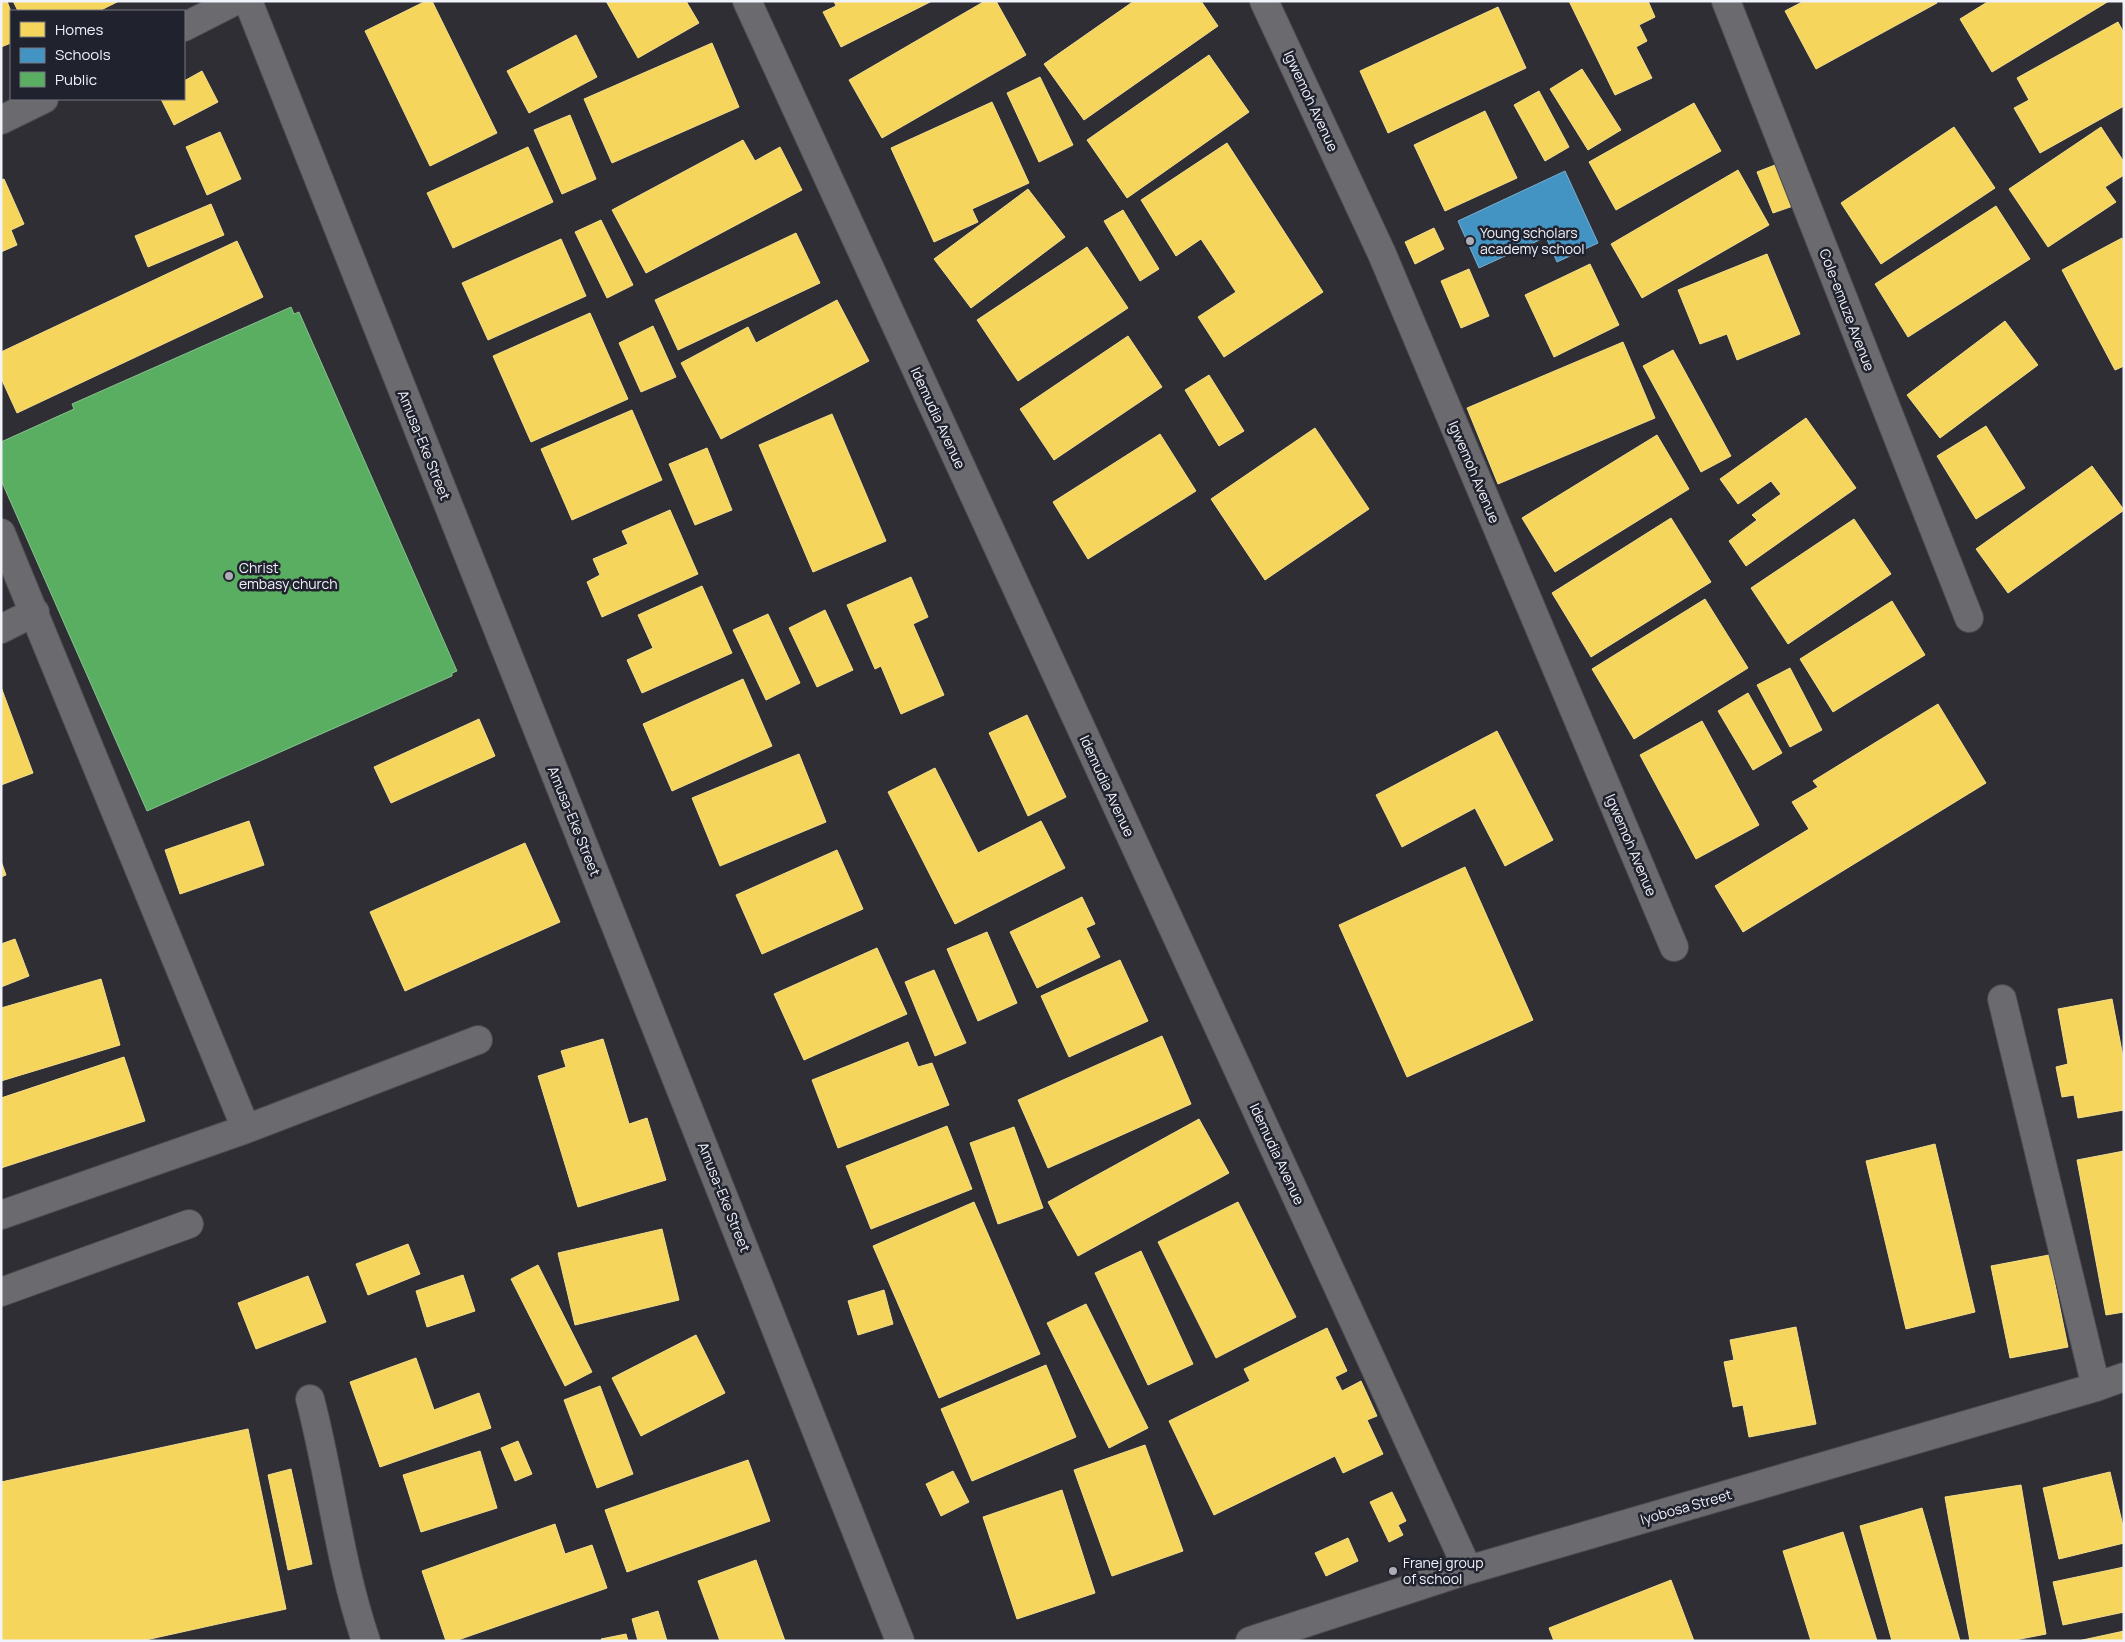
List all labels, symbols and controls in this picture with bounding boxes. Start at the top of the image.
legend [10,10,185,100]
text: Homes [55,19,104,40]
text: Schools [55,44,111,65]
street label: Igwemoh Avenue [1280,47,1343,154]
text: Public [55,69,97,90]
place label: Young scholars academy school [1480,223,1585,258]
marker: Young scholars academy school [1464,235,1476,247]
street label: Cole-emuze Avenue [1815,246,1880,374]
street label: Idemudia Avenue [907,364,970,472]
street label: Amusa-Eke Street [394,387,455,503]
street label: Igwemoh Avenue [1444,418,1505,526]
place label: Christ embasy church [239,558,338,593]
marker: Christ embasy church [223,570,235,582]
street label: Idemudia Avenue [1076,732,1139,840]
street label: Amusa-Eke Street [544,763,605,879]
street label: Igwemoh Avenue [1601,791,1662,899]
street label: Idemudia Avenue [1246,1100,1309,1208]
street label: Amusa-Eke Street [694,1139,755,1255]
street label: Iyobosa Street [1638,1484,1734,1529]
place label: Franej group of school [1403,1553,1483,1588]
marker: Franej group of school [1387,1565,1399,1577]

